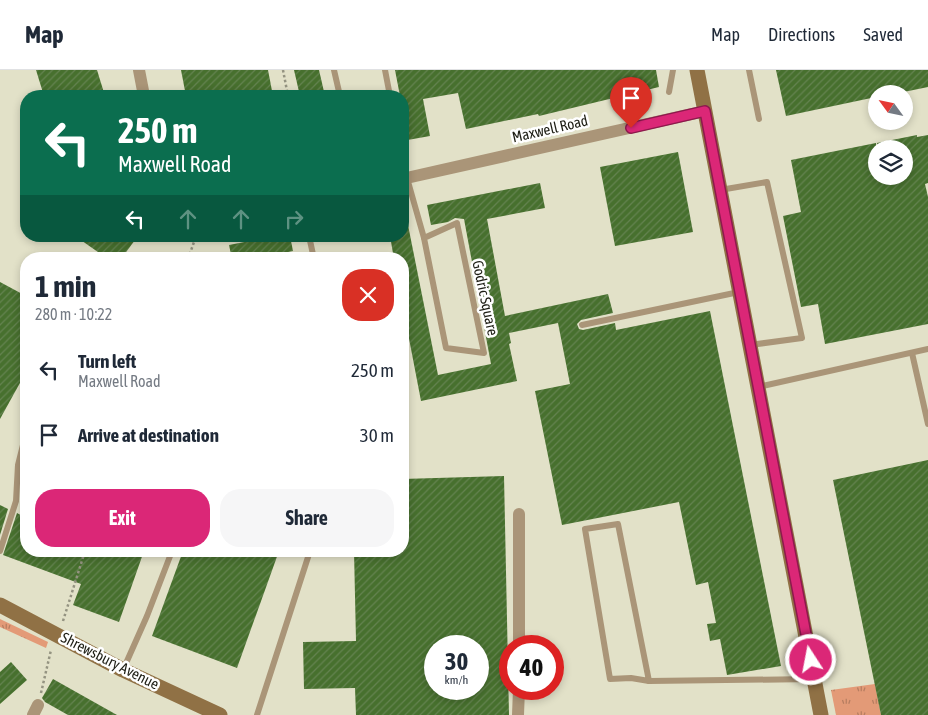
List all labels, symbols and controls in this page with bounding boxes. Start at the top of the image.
text: Map [25,21,64,48]
text: Map [711,24,740,45]
text: Directions [768,24,835,45]
text: Saved [863,24,903,45]
pin [610,77,652,128]
icon: arrive [617,84,645,112]
north arrow [868,85,912,130]
map controls [868,85,913,185]
icon: left [35,110,100,175]
text: 250 m [118,110,197,150]
street label: Maxwell Road [510,112,589,145]
button: layers [868,140,913,185]
text: Maxwell Road [118,151,231,177]
icon: left [121,205,149,233]
icon: ahead [174,205,202,233]
icon: ahead [227,205,255,233]
icon: right [280,205,308,233]
street label: Godric Square [469,259,502,337]
text: 1 min [35,269,96,303]
button: close [342,269,394,321]
text: 280 m · 10:22 [35,305,112,323]
text: Turn left [78,350,136,372]
icon: left [35,356,63,384]
text: 250 m [351,359,394,381]
text: Maxwell Road [78,372,161,390]
icon: arrive [35,421,63,449]
text: Arrive at destination [78,424,219,446]
text: 30 m [360,424,394,446]
button: Exit [35,489,210,547]
button: Share [220,489,394,547]
street label: Shrewsbury Avenue [58,629,162,693]
position arrow [784,633,836,685]
speed limit sign: 40 [499,635,564,700]
text: 30 [445,647,468,675]
text: km/h [445,673,468,687]

